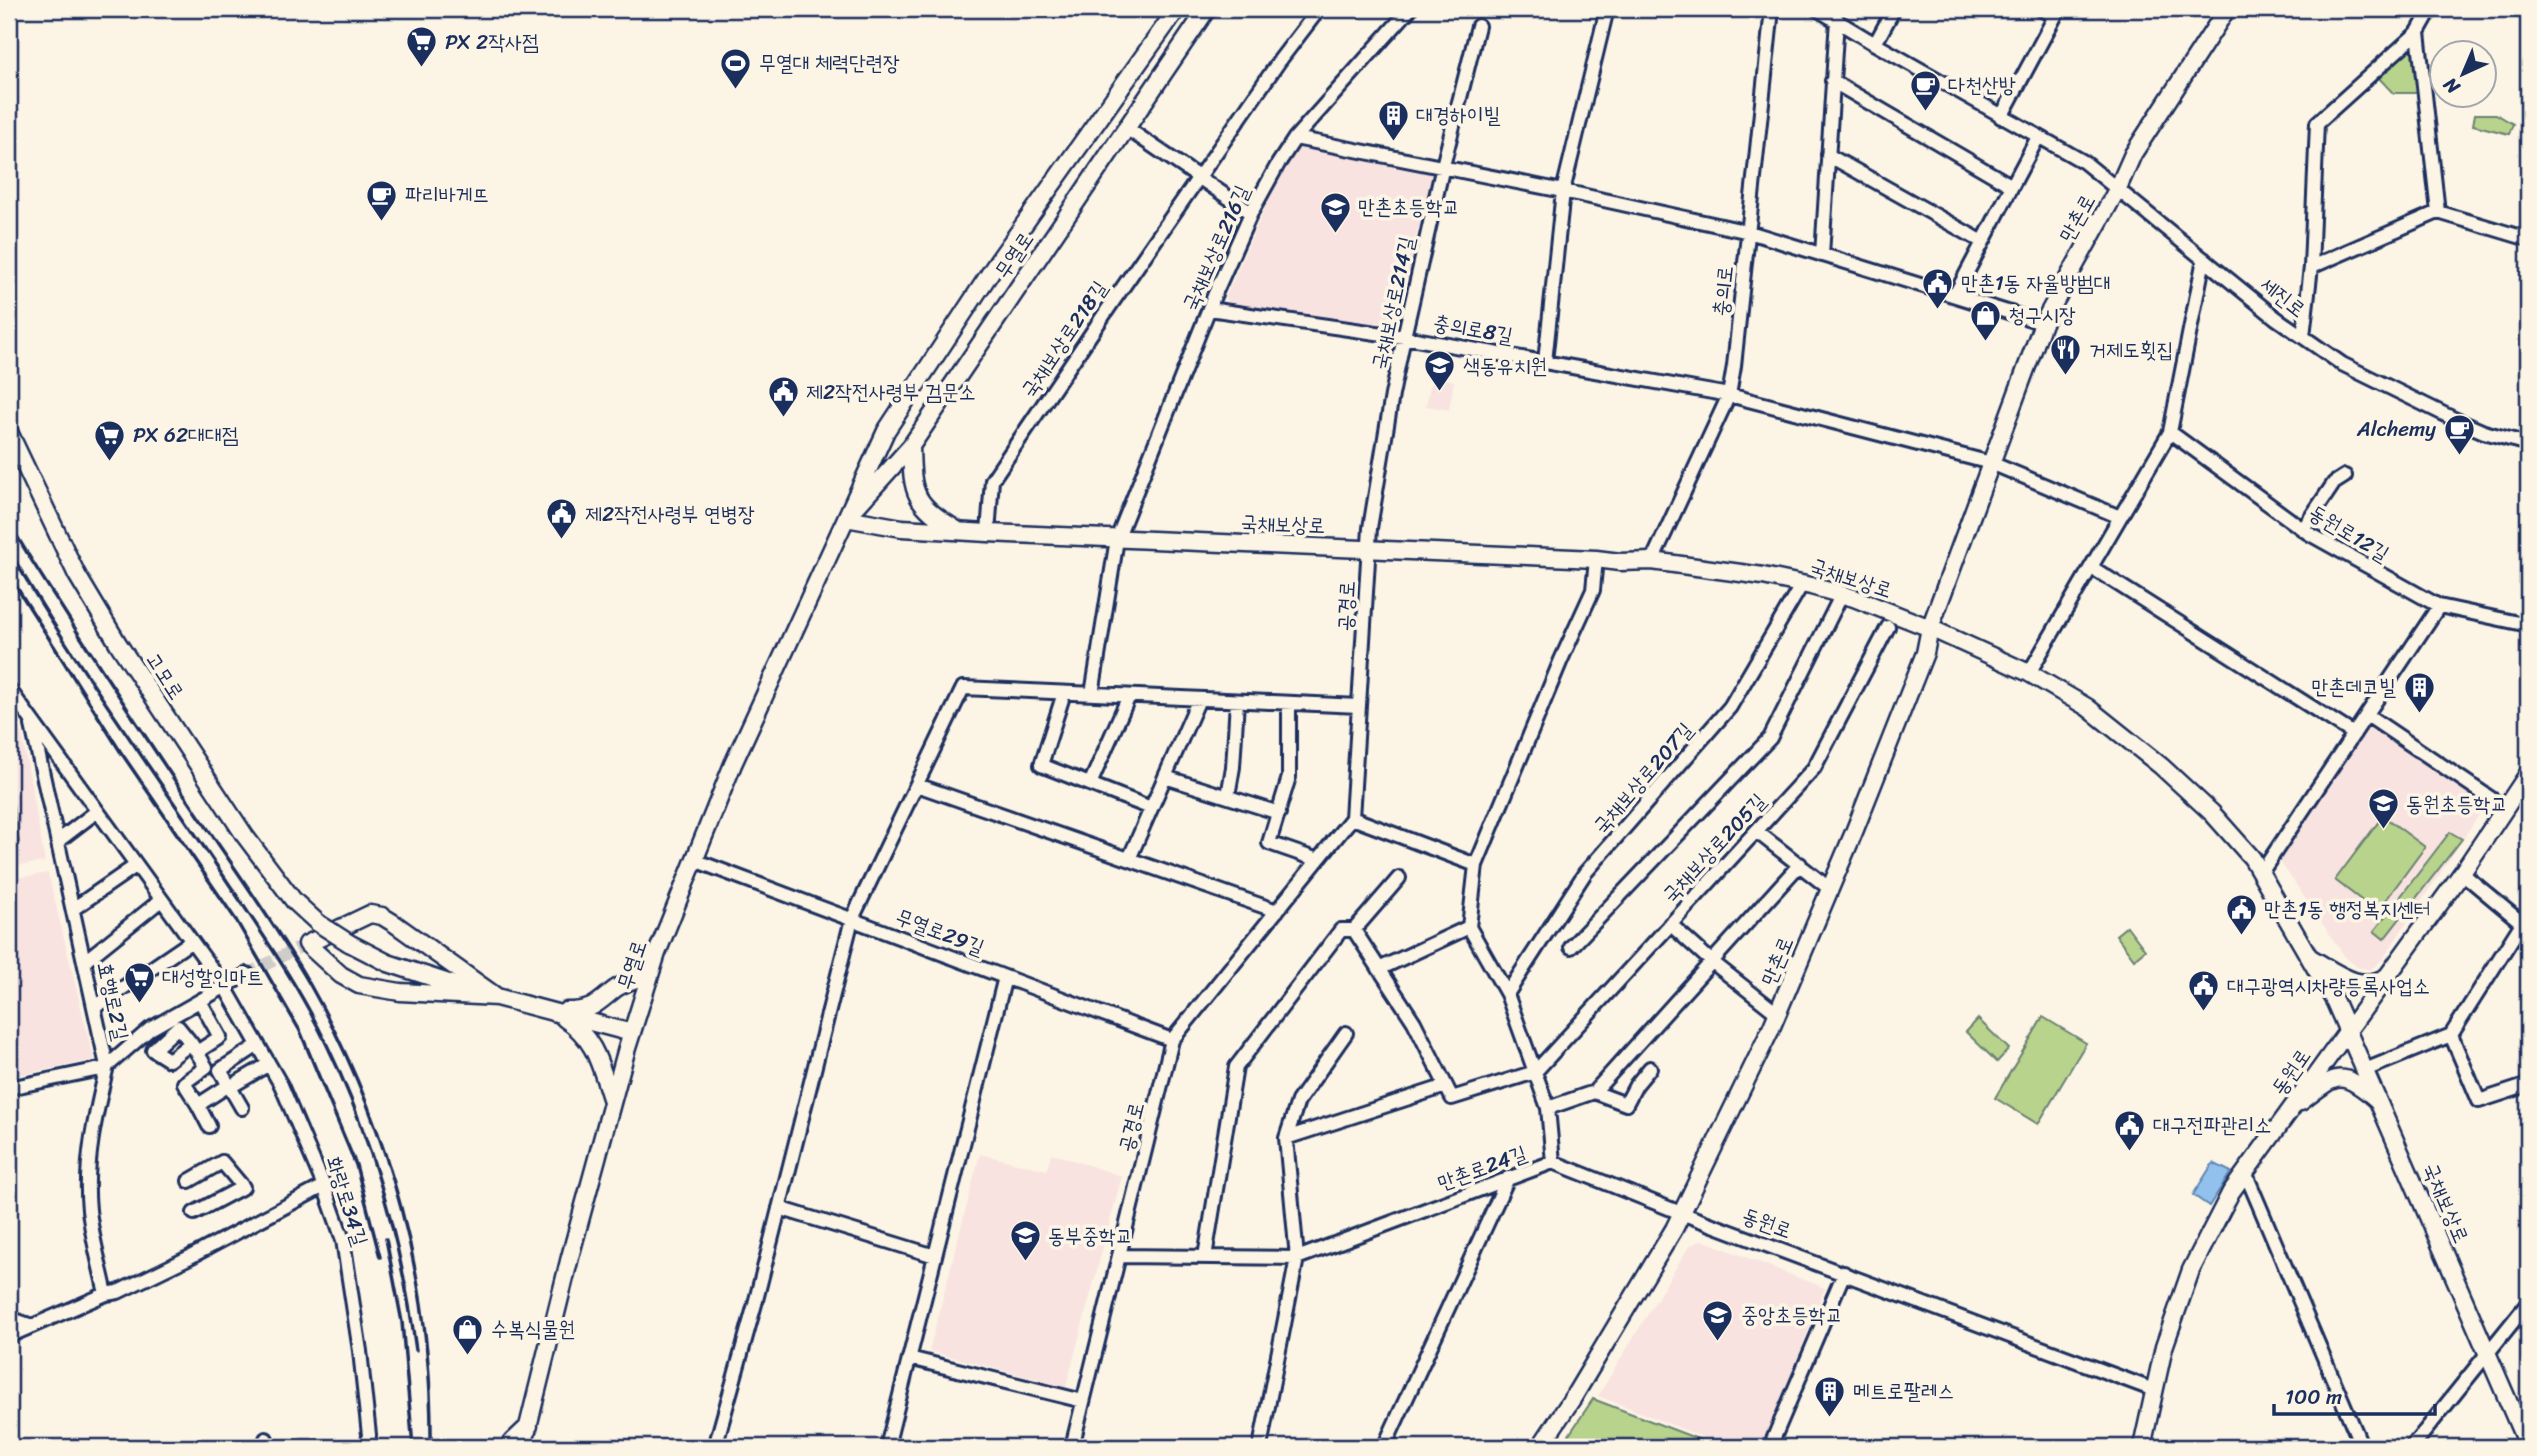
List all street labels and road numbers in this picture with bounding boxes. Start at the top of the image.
street label: 국채보상로216길 [1171,179,1261,317]
street label: 만촌로 [2048,187,2106,249]
street label: 무열로 [984,223,1044,287]
street label: 국채보상로214길 [1360,233,1426,373]
street label: 충의로 [1701,264,1745,318]
street label: 세진로 [2251,266,2315,328]
street label: 국채보상로218길 [1010,272,1118,406]
street label: 충의로8길 [1430,303,1516,355]
street label: 동원로12길 [2301,494,2397,572]
street label: 국채보상로 [1240,504,1326,544]
street label: 국채보상로 [1805,547,1897,609]
street label: 공경로 [1326,580,1366,632]
street label: 고모로 [135,644,195,708]
street label: 국채보상로207길 [1583,713,1703,843]
street label: 국채보상로205길 [1652,784,1776,912]
street label: 무열로29길 [890,898,990,966]
street label: 만촌로 [1750,930,1804,992]
street label: 무열로 [606,935,658,995]
street label: 효행로2길 [86,958,140,1044]
street label: 동원로 [2261,1040,2321,1104]
street label: 공경로 [1106,1098,1156,1156]
street label: 만촌로24길 [1432,1134,1532,1202]
street label: 화랑로34길 [315,1151,379,1251]
street label: 국채보상로 [2412,1157,2480,1249]
street label: 동원로 [1737,1196,1797,1250]

